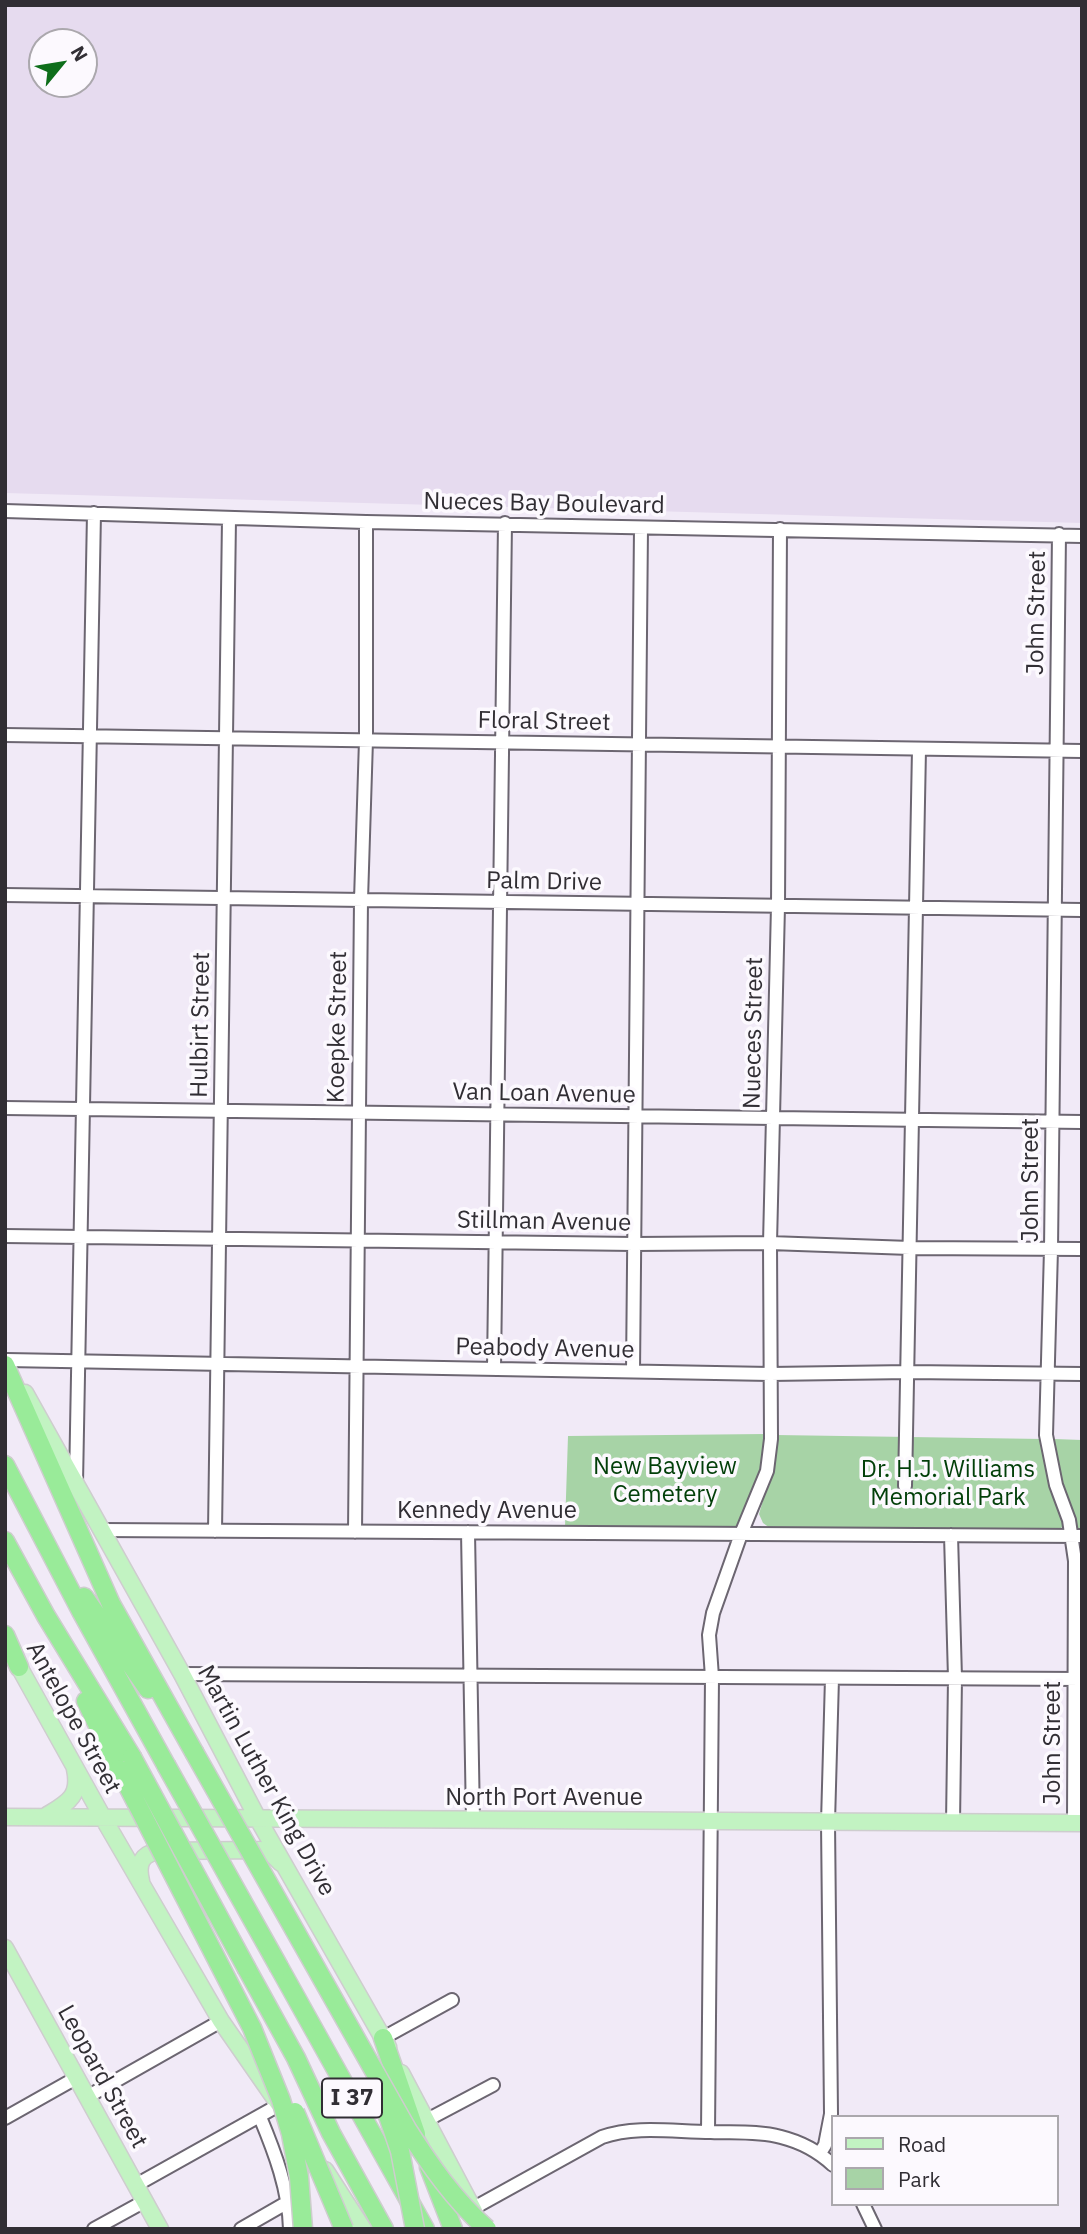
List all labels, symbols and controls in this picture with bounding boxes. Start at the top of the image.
north arrow [28,28,98,98]
text: N [66,42,93,65]
street label: Nueces Bay Boulevard [423,487,665,521]
street label: John Street [1022,551,1052,675]
street label: Floral Street [477,706,611,738]
street label: Palm Drive [486,867,602,897]
street label: Koepke Street [322,951,354,1103]
street label: Hulbirt Street [185,952,217,1098]
street label: Nueces Street [738,957,770,1109]
street label: Van Loan Avenue [452,1078,636,1110]
street label: John Street [1017,1118,1045,1242]
street label: Stillman Avenue [457,1206,631,1238]
street label: Peabody Avenue [455,1333,635,1365]
park label: New Bayview Cemetery [593,1453,737,1509]
park label: Dr. H.J. Williams Memorial Park [861,1456,1035,1512]
street label: Kennedy Avenue [397,1497,577,1525]
street label: Antelope Street [19,1637,127,1799]
street label: Martin Luther King Drive [191,1661,341,1901]
street label: John Street [1039,1681,1067,1805]
street label: North Port Avenue [445,1784,643,1812]
street label: Leopard Street [51,2000,153,2154]
road number: I 37 [322,2078,382,2118]
legend [832,2115,1059,2206]
text: Road [898,2130,946,2158]
text: Park [898,2165,941,2193]

